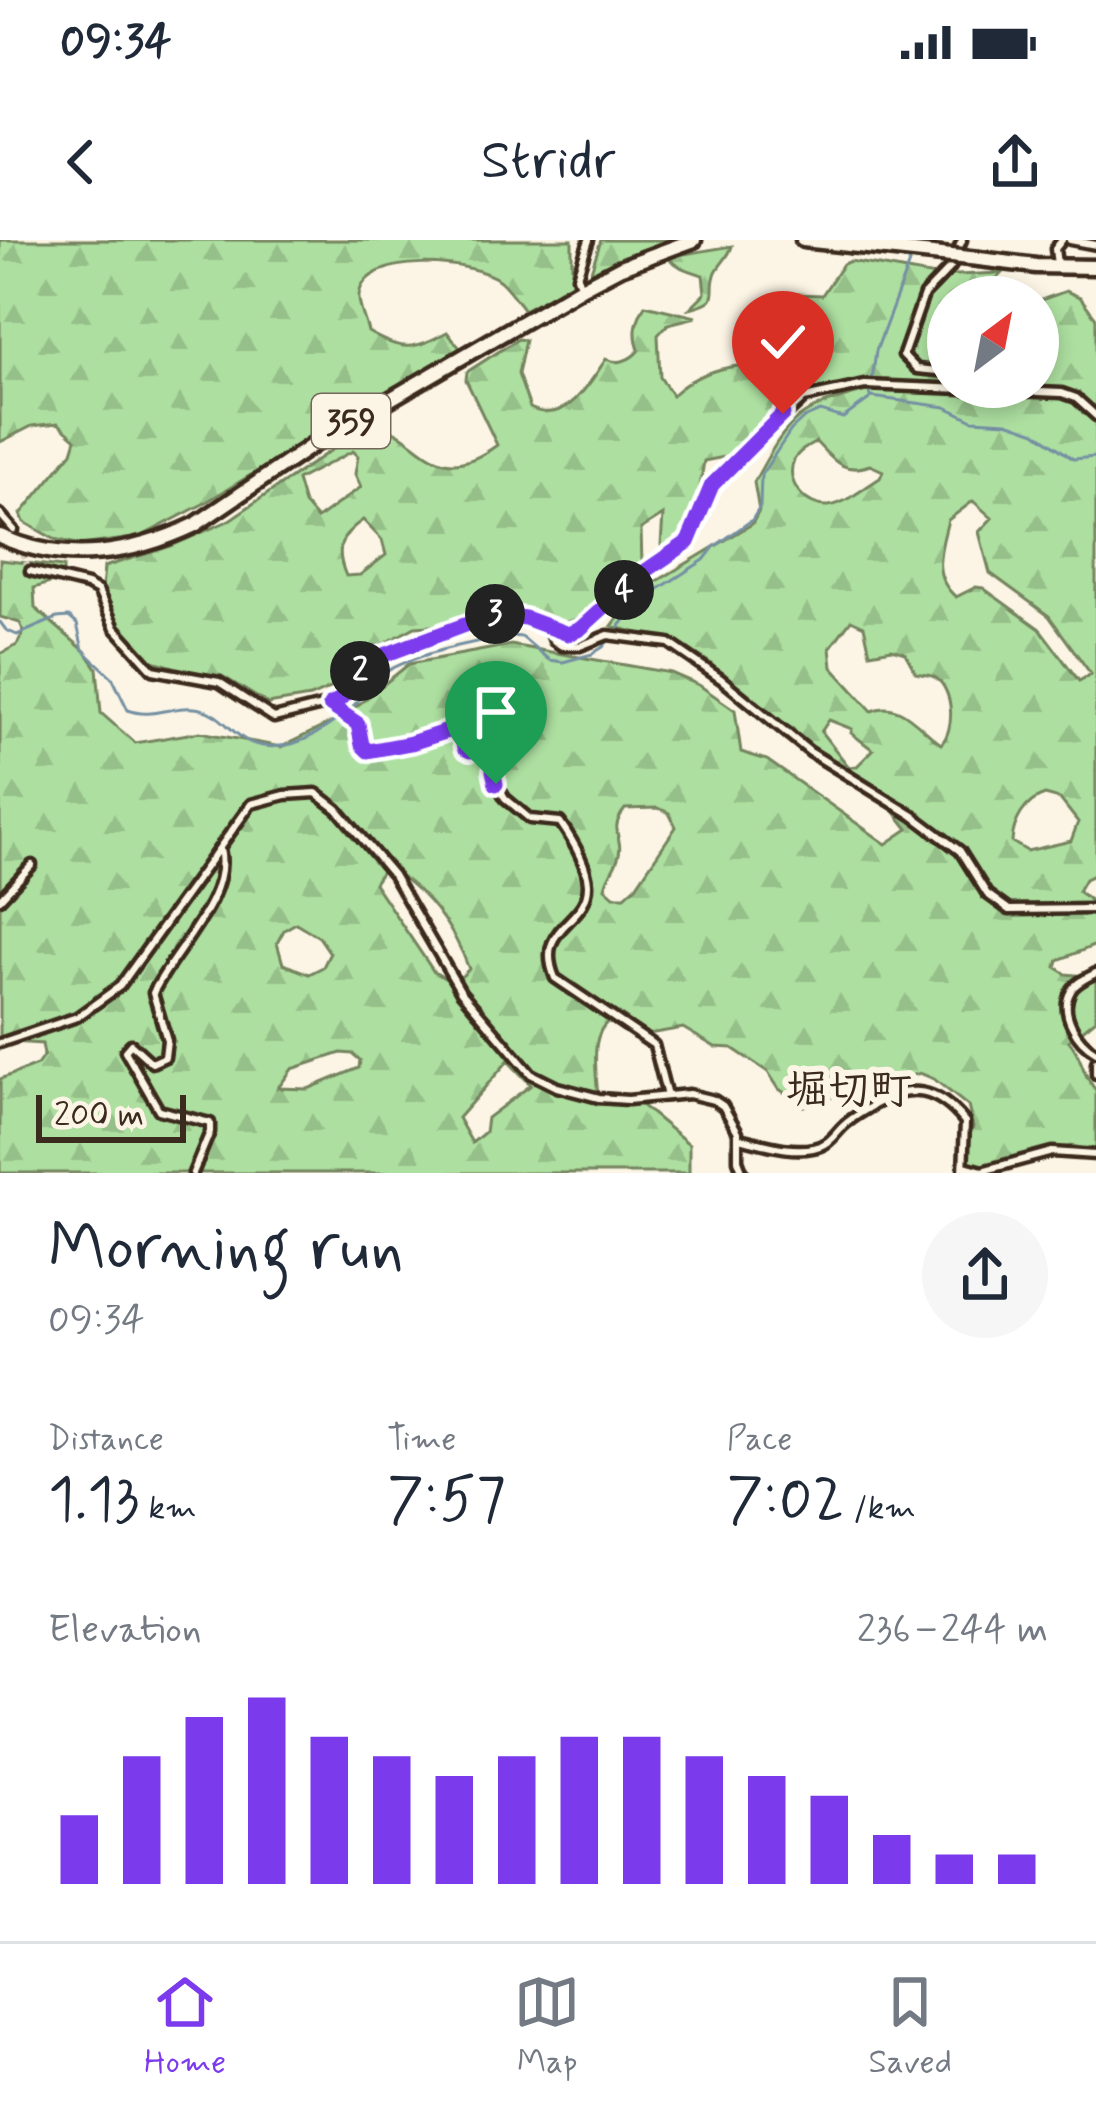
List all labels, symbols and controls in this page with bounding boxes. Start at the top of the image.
text: 09:34 [60,13,172,72]
text: Stridr [481,127,615,198]
icon: back [48,129,114,195]
icon: share [982,129,1048,195]
north arrow [927,276,1059,408]
map controls [927,276,1059,408]
pin [732,291,834,414]
icon: check [750,309,816,375]
road number: 359 [312,394,390,448]
pin: 4 [594,560,654,620]
text: 4 [614,568,634,612]
pin: 3 [465,584,525,644]
text: 3 [488,592,502,636]
pin: 2 [330,641,390,701]
text: 2 [352,649,368,693]
pin [445,661,547,784]
icon: arrive [463,679,529,745]
district label: 堀切町 [786,1064,912,1119]
scale bar [36,1089,186,1142]
text: 200 m [54,1094,144,1138]
text: Morning run [48,1207,404,1293]
button: share [922,1212,1048,1338]
text: 09:34 [48,1295,145,1346]
text: Distance [48,1418,164,1462]
text: Time [387,1418,456,1462]
text: Pace [727,1418,792,1462]
text: 1.13 [48,1462,140,1541]
text: 7:57 [387,1462,506,1541]
text: 7:02 [727,1462,844,1541]
text: km [140,1487,197,1531]
text: /km [844,1487,916,1531]
text: Elevation [48,1605,202,1656]
text: 236–244 m [857,1605,1048,1656]
tab: Home [144,1969,226,2085]
tab: Map [514,1969,580,2085]
tab: Saved [868,1969,952,2085]

